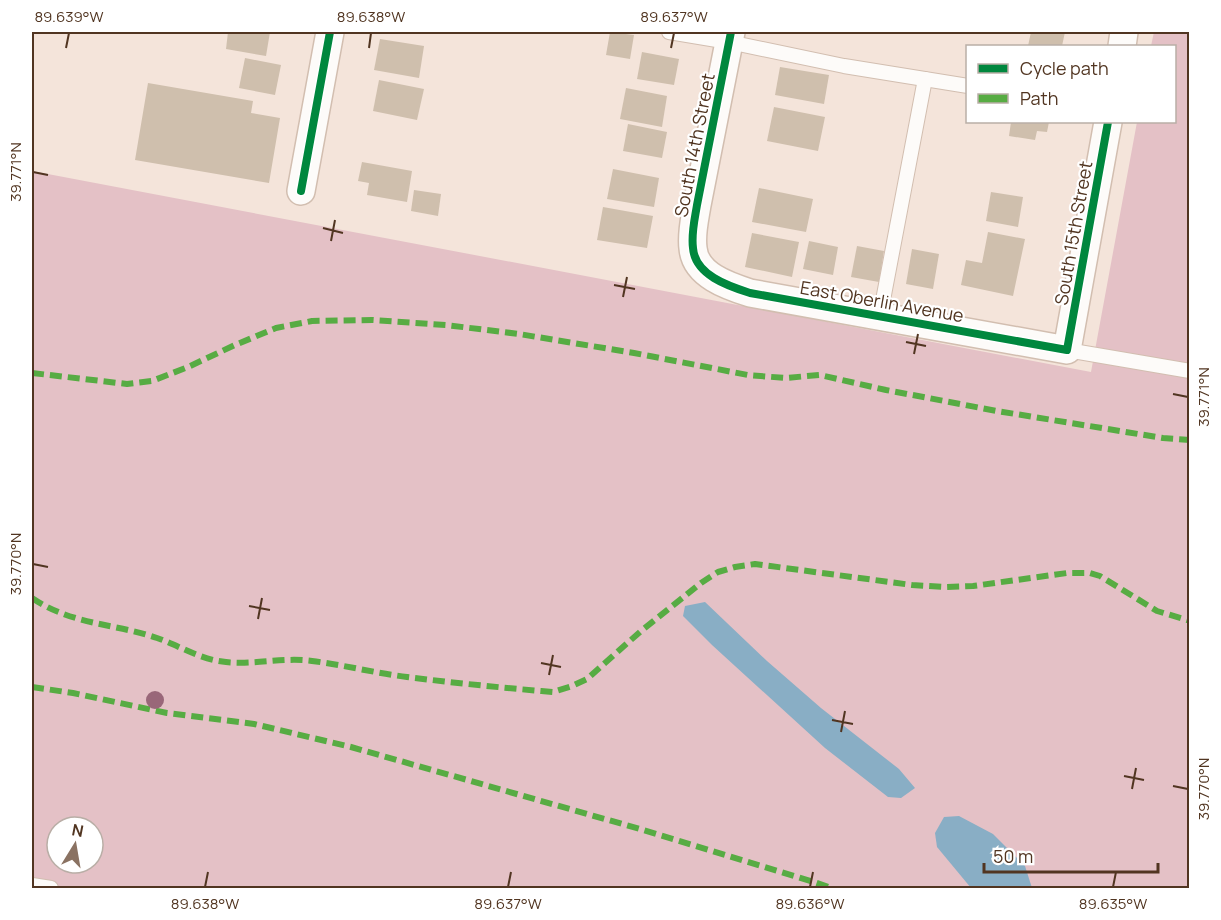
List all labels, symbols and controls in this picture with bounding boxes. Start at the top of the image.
text: 89.639°W [34,6,104,27]
text: 89.638°W [337,6,405,27]
text: 89.637°W [640,6,708,27]
legend [966,45,1176,123]
text: Cycle path [1020,56,1109,80]
street label: South 14th Street [668,71,720,219]
text: Path [1020,86,1058,110]
text: 39.771°N [5,142,26,202]
street label: South 15th Street [1049,159,1097,307]
street label: East Oberlin Avenue [798,275,966,327]
text: 39.771°N [1193,367,1214,427]
text: 39.770°N [5,533,26,595]
text: 39.770°N [1193,758,1214,820]
north arrow [45,815,105,875]
text: N [70,818,86,842]
scale bar [984,836,1158,874]
text: 50 m [993,844,1033,868]
text: 89.638°W [171,893,239,914]
text: 89.637°W [474,893,542,914]
text: 89.636°W [775,893,845,914]
text: 89.635°W [1079,893,1147,914]

